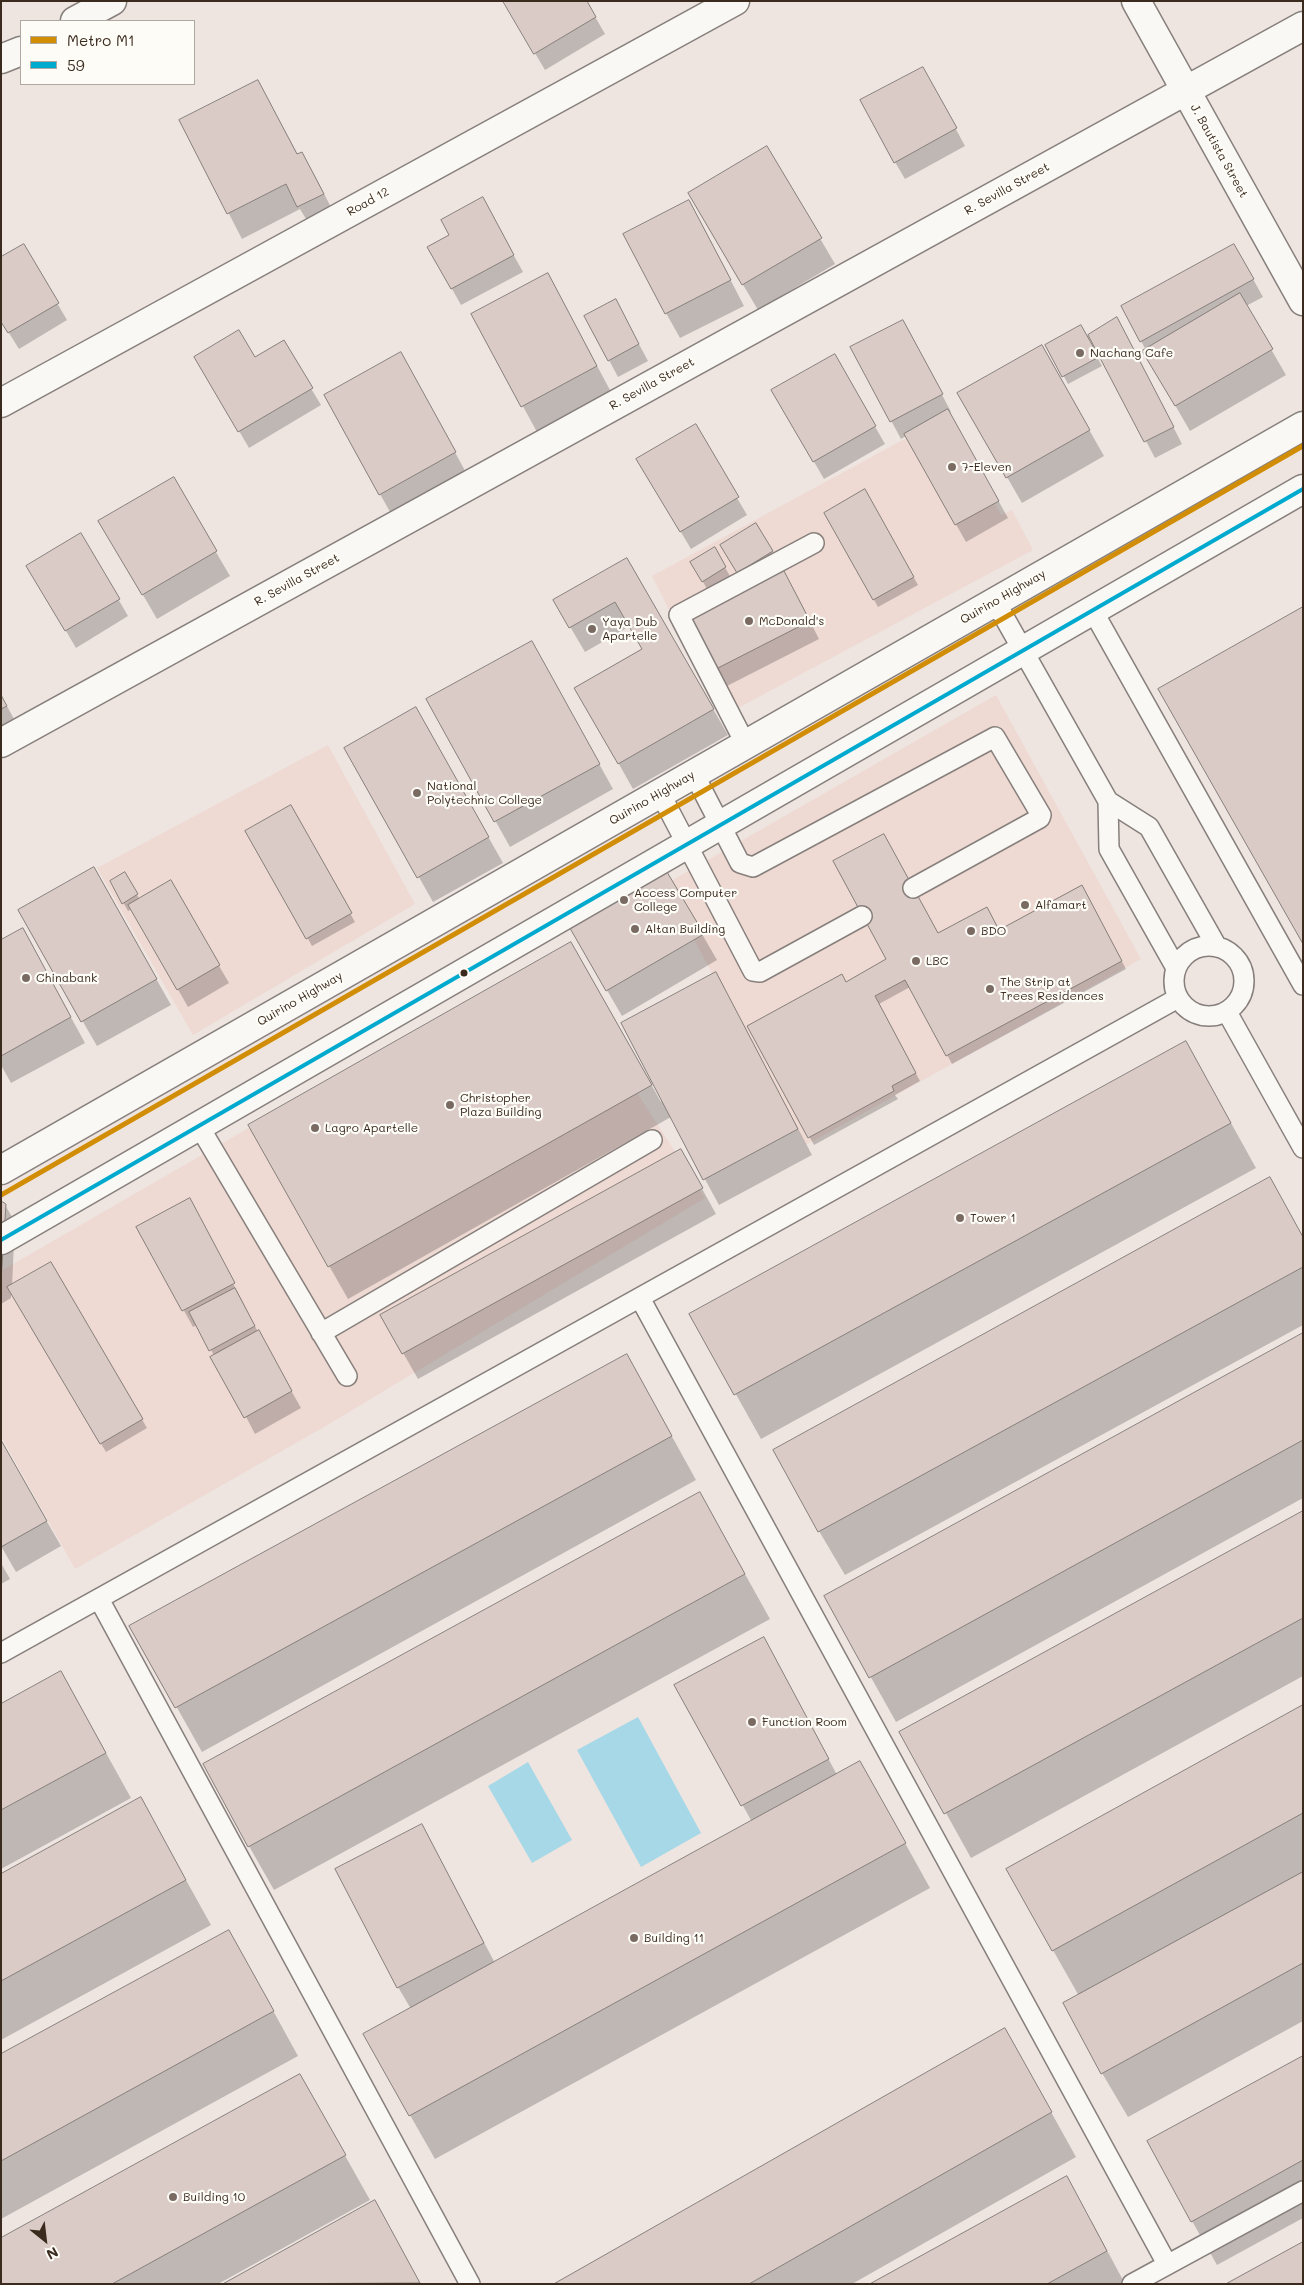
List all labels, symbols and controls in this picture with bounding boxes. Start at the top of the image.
legend [20,20,195,85]
text: Metro M1 [67,30,135,50]
text: 59 [67,55,85,75]
street label: J. Bautista Street [1187,102,1251,200]
street label: R. Sevilla Street [962,160,1052,218]
street label: Road 12 [344,185,392,219]
place label: Nachang Cafe [1090,346,1173,360]
marker: Nachang Cafe [1074,347,1086,359]
street label: R. Sevilla Street [607,355,697,413]
place label: 7-Eleven [962,460,1011,474]
marker: 7-Eleven [946,461,958,473]
street label: R. Sevilla Street [252,551,342,609]
street label: Quirino Highway [958,567,1048,627]
place label: McDonald's [759,614,824,628]
place label: Yaya Dub Apartelle [602,615,657,643]
marker: McDonald's [743,615,755,627]
marker: Yaya Dub Apartelle [586,623,598,635]
street label: Quirino Highway [607,768,697,828]
place label: National Polytechnic College [427,779,542,807]
marker: National Polytechnic College [411,787,423,799]
place label: Access Computer College [634,886,737,914]
marker: Access Computer College [618,894,630,906]
place label: Alfamart [1035,898,1087,912]
marker: Alfamart [1019,899,1031,911]
place label: Altan Building [645,922,725,936]
marker: Altan Building [629,923,641,935]
place label: BDO [981,924,1006,938]
marker: BDO [965,925,977,937]
place label: LBC [926,954,948,968]
marker: LBC [910,955,922,967]
unlabelled marker [459,968,469,978]
street label: Quirino Highway [255,969,345,1029]
place label: Chinabank [36,971,97,985]
marker: Chinabank [20,972,32,984]
place label: The Strip at Trees Residences [1000,975,1104,1003]
marker: The Strip at Trees Residences [984,983,996,995]
place label: Christopher Plaza Building [460,1091,541,1119]
marker: Christopher Plaza Building [444,1099,456,1111]
place label: Lagro Apartelle [325,1121,418,1135]
marker: Lagro Apartelle [309,1122,321,1134]
place label: Tower 1 [970,1211,1016,1225]
marker: Tower 1 [954,1212,966,1224]
place label: Function Room [762,1715,847,1729]
marker: Function Room [746,1716,758,1728]
place label: Building 11 [644,1931,704,1945]
marker: Building 11 [628,1932,640,1944]
place label: Building 10 [183,2190,245,2204]
marker: Building 10 [167,2191,179,2203]
north arrow [20,2215,70,2265]
text: N [43,2243,62,2264]

